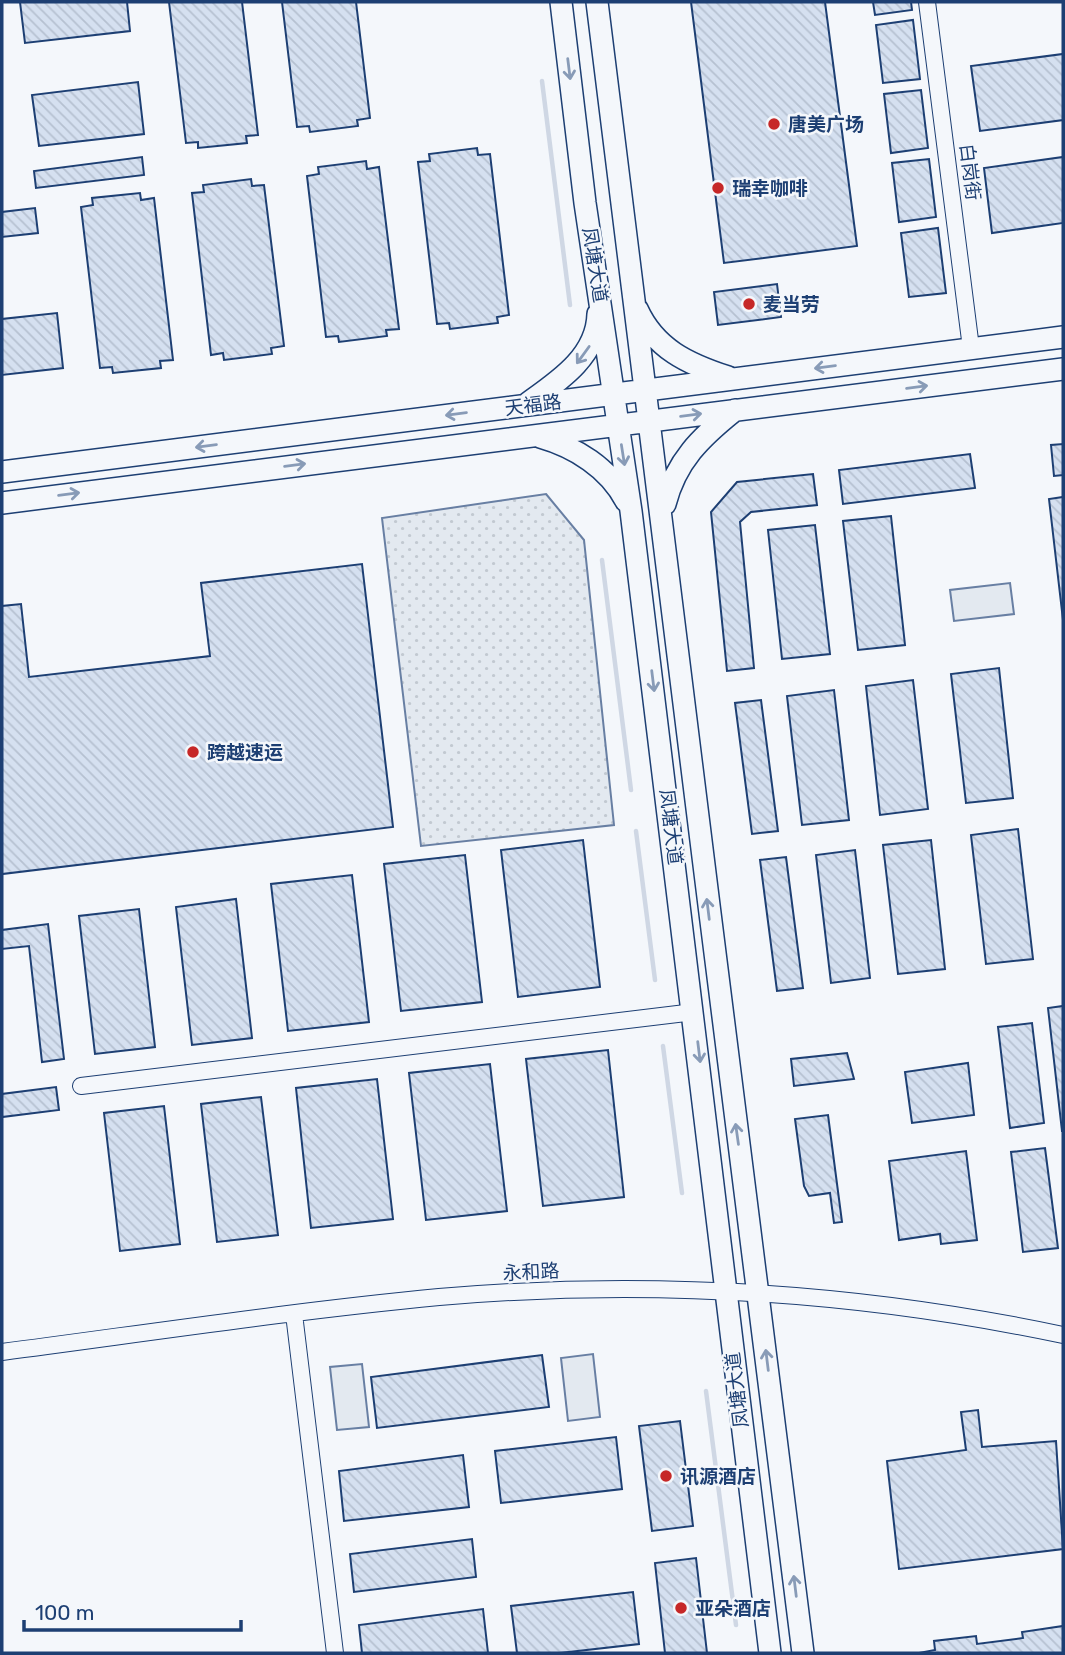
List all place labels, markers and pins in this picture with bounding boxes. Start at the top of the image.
place label: 唐美广场 [788,113,864,136]
marker: 唐美广场 [766,116,782,132]
place label: 瑞幸咖啡 [732,177,808,200]
marker: 瑞幸咖啡 [710,180,726,196]
place label: 麦当劳 [763,293,820,316]
marker: 麦当劳 [741,296,757,312]
place label: 跨越速运 [207,741,283,764]
marker: 跨越速运 [185,744,201,760]
place label: 讯源酒店 [680,1465,756,1488]
marker: 讯源酒店 [658,1468,674,1484]
place label: 亚朵酒店 [695,1597,771,1620]
marker: 亚朵酒店 [673,1600,689,1616]

